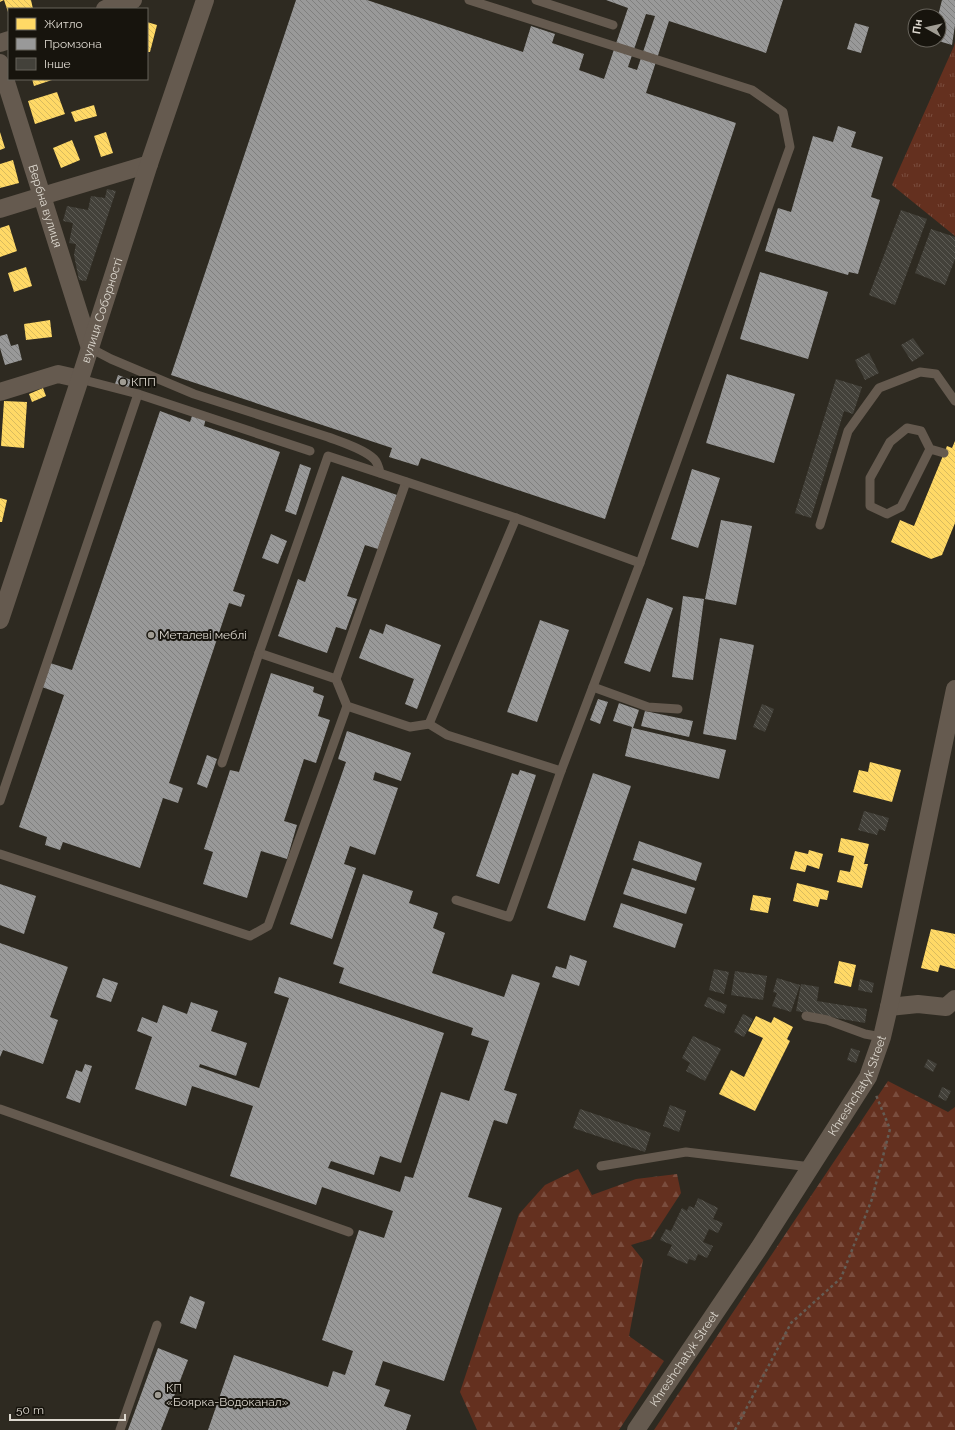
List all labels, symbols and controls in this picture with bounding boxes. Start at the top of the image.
legend [8,8,148,80]
north arrow [907,8,947,48]
text: Житло [44,17,83,31]
text: Пн [910,19,925,35]
text: Промзона [44,37,102,51]
text: Інше [44,57,71,71]
street label: Вербна вулиця [25,163,65,249]
street label: вулиця Соборності [79,256,125,365]
place label: КПП [131,375,156,389]
marker: КПП [118,377,128,387]
place label: Металеві меблі [159,628,247,642]
marker: Металеві меблі [146,630,156,640]
street label: Khreshchatyk Street [825,1034,889,1138]
street label: Khreshchatyk Street [647,1308,721,1409]
place label: КП «Боярка-Водоканал» [166,1381,289,1409]
marker: КП «Боярка-Водоканал» [153,1390,163,1400]
scale bar [10,1396,125,1422]
text: 50 m [16,1403,44,1417]

